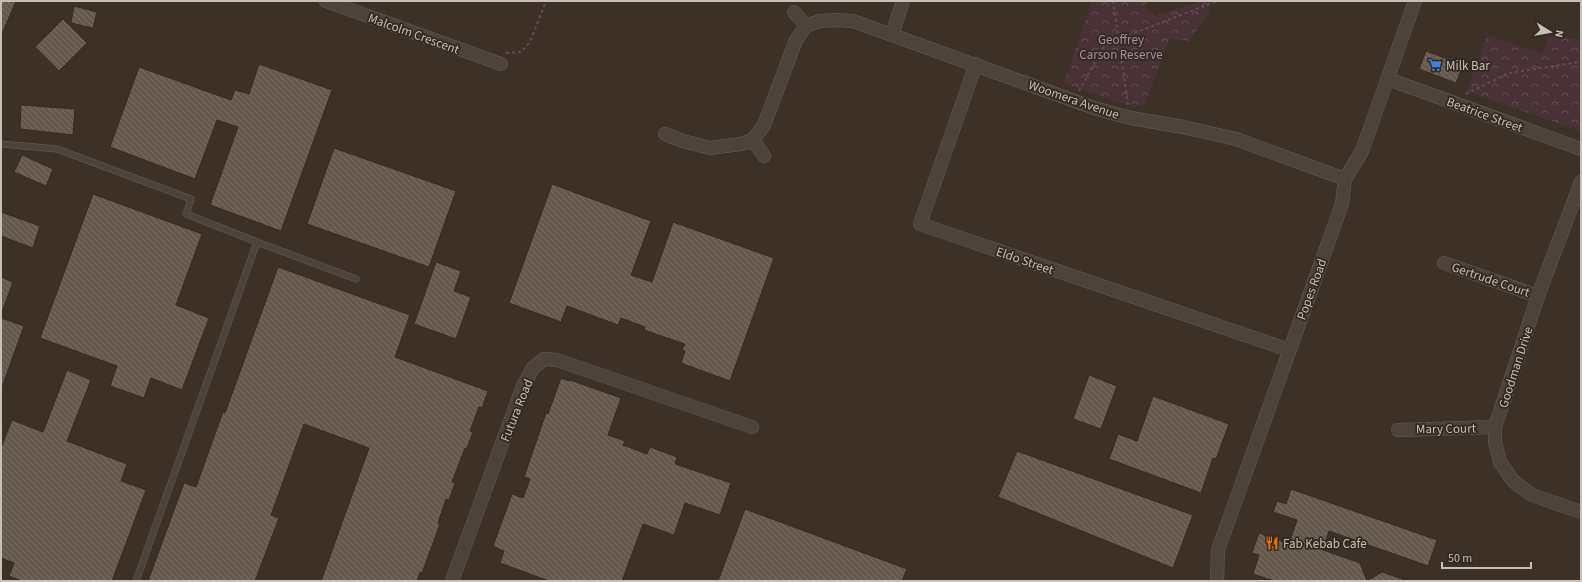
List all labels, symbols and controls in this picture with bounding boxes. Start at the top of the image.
street label: Malcolm Crescent [365,9,462,59]
north arrow [1530,12,1570,52]
text: N [1551,29,1567,39]
park label: Geoffrey Carson Reserve [1079,31,1163,64]
supermarket icon: Milk Bar [1427,57,1443,73]
place label: Milk Bar [1446,57,1490,75]
street label: Woomera Avenue [1026,76,1122,124]
street label: Beatrice Street [1444,93,1526,137]
street label: Eldo Street [994,243,1056,279]
street label: Popes Road [1293,256,1331,322]
street label: Gertrude Court [1449,258,1533,302]
street label: Goodman Drive [1494,324,1538,410]
street label: Futura Road [496,376,538,444]
street label: Mary Court [1416,419,1477,439]
restaurant icon: Fab Kebab Cafe [1264,535,1280,551]
place label: Fab Kebab Cafe [1283,535,1367,553]
scale bar [1442,544,1531,570]
text: 50 m [1448,550,1472,567]

